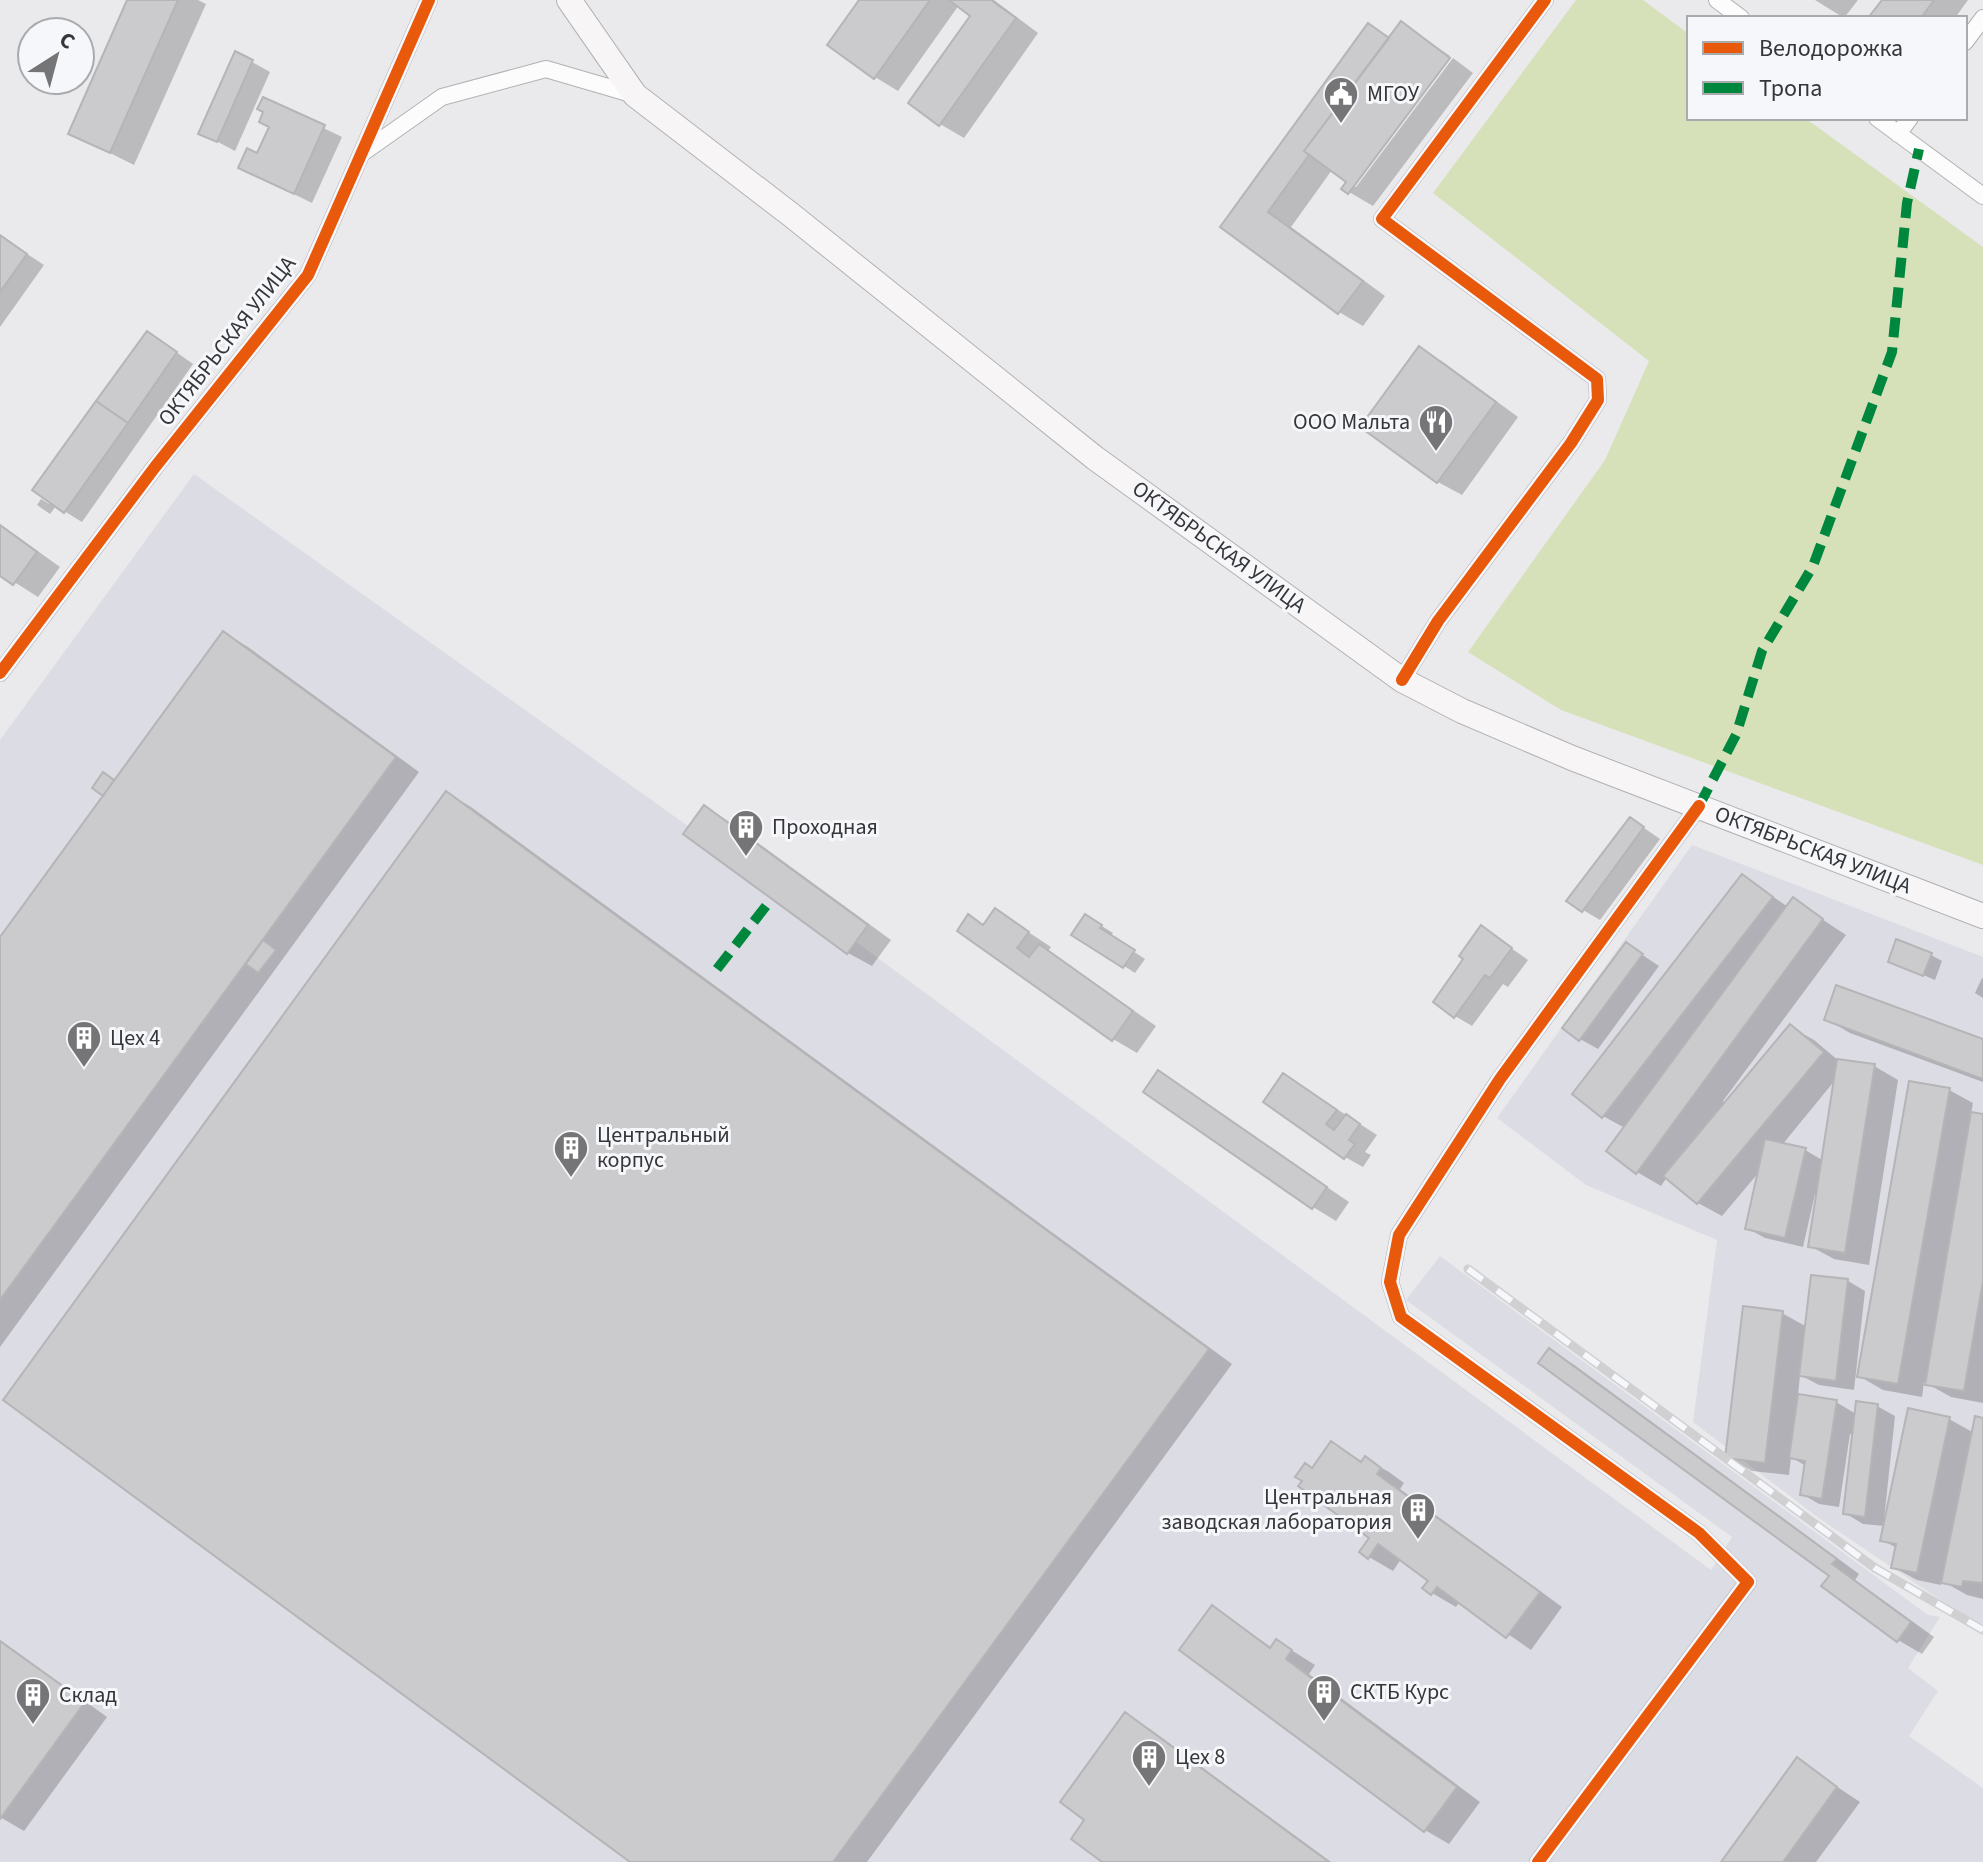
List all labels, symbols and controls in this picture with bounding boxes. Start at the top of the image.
north arrow [16,16,96,96]
legend [1687,16,1967,120]
text: С [53,24,82,57]
text: Велодорожка [1759,31,1903,66]
text: Тропа [1759,71,1822,106]
public building icon: МГОУ [1322,75,1360,125]
place label: МГОУ [1367,78,1420,110]
street label: ОКТЯБРЬСКАЯ УЛИЦА [150,249,304,433]
restaurant icon: ООО Мальта [1417,403,1455,453]
place label: ООО Мальта [1293,406,1410,438]
street label: ОКТЯБРЬСКАЯ УЛИЦА [1125,473,1313,621]
street label: ОКТЯБРЬСКАЯ УЛИЦА [1710,798,1916,902]
building icon: Проходная [727,808,765,858]
place label: Проходная [772,811,878,843]
building icon: Цех 4 [65,1019,103,1069]
place label: Цех 4 [110,1022,160,1054]
place label: Центральный корпус [597,1119,730,1176]
building icon: Центральный корпус [552,1129,590,1179]
place label: Центральная заводская лаборатория [1161,1481,1392,1538]
building icon: Центральная заводская лаборатория [1399,1491,1437,1541]
building icon: СКТБ Курс [1305,1673,1343,1723]
building icon: Склад [14,1676,52,1726]
place label: СКТБ Курс [1350,1676,1449,1708]
place label: Склад [59,1679,117,1711]
building icon: Цех 8 [1130,1738,1168,1788]
place label: Цех 8 [1175,1741,1225,1773]

